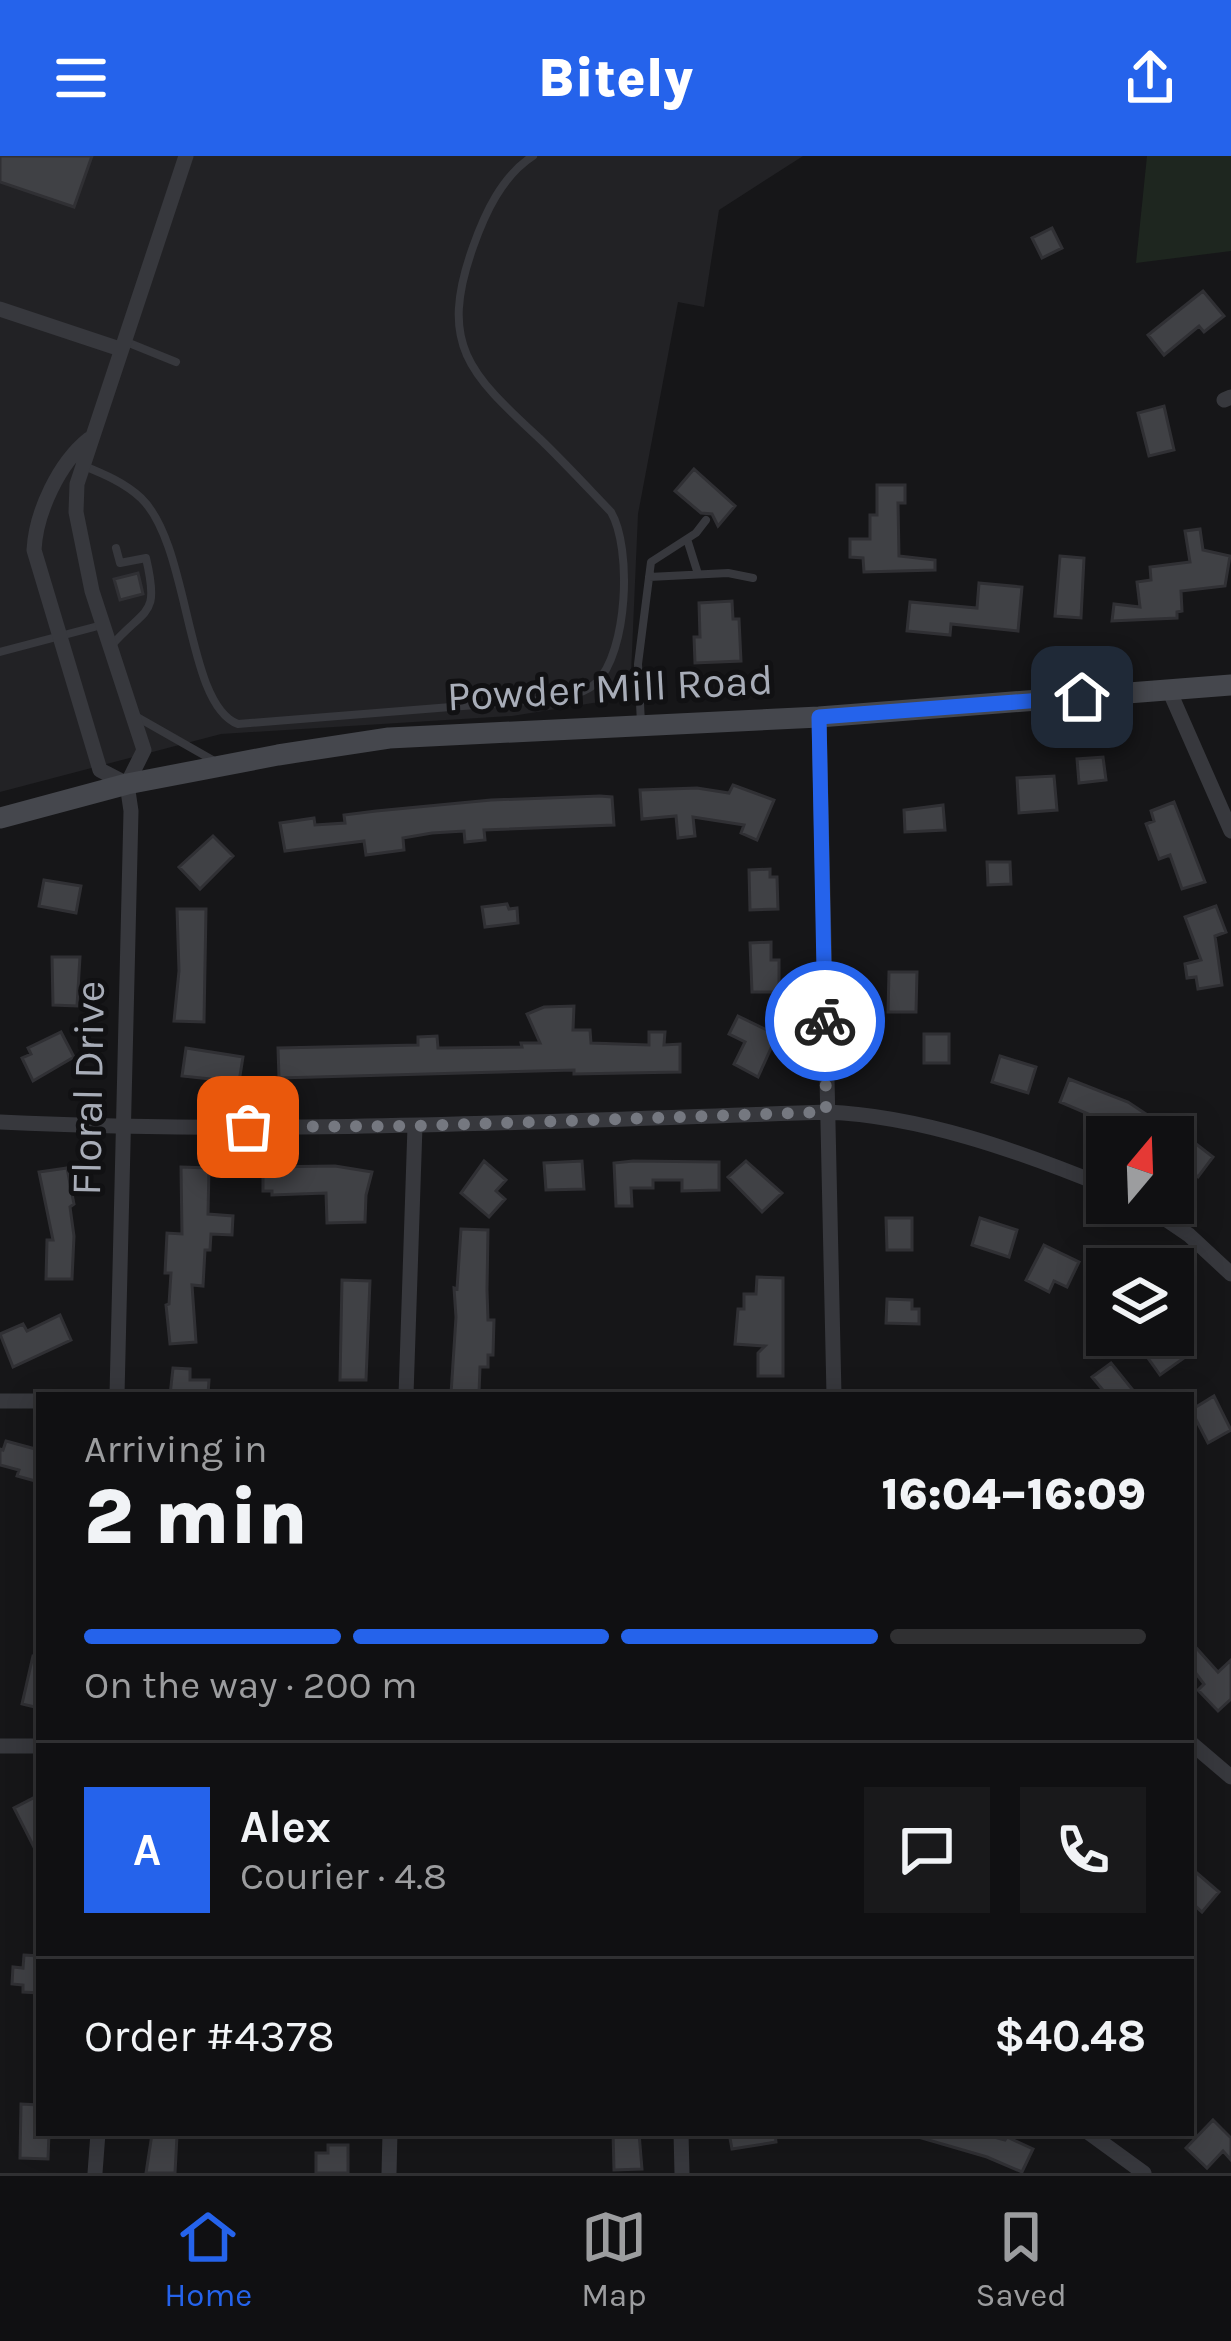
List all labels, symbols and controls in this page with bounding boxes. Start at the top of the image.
icon: menu [48,45,114,111]
icon: share [1117,45,1183,111]
text: Bitely [538,46,693,110]
pin [1031,646,1133,748]
street label: Powder Mill Road [446,654,774,722]
icon: home [1049,664,1115,730]
courier [765,961,885,1081]
street label: Floral Drive [61,980,115,1196]
icon: bike [792,988,858,1054]
pin [197,1076,299,1178]
icon: bag [215,1094,281,1160]
north arrow [1086,1116,1194,1224]
map controls [1086,1116,1194,1356]
button: layers [1086,1248,1194,1356]
text: Arriving in [84,1426,267,1472]
text: 16:04–16:09 [882,1468,1146,1520]
text: 2 min [84,1471,308,1563]
text: On the way · 200 m [84,1662,417,1708]
button: chat [864,1787,990,1913]
button: phone [1020,1787,1146,1913]
text: Alex [240,1801,331,1853]
text: A [133,1824,161,1876]
text: Courier · 4.8 [240,1853,447,1899]
text: Order #4378 [84,2010,335,2062]
text: $40.48 [994,2010,1146,2062]
tab: Home [164,2204,252,2314]
tab: Map [581,2204,647,2314]
tab: Saved [975,2204,1067,2314]

